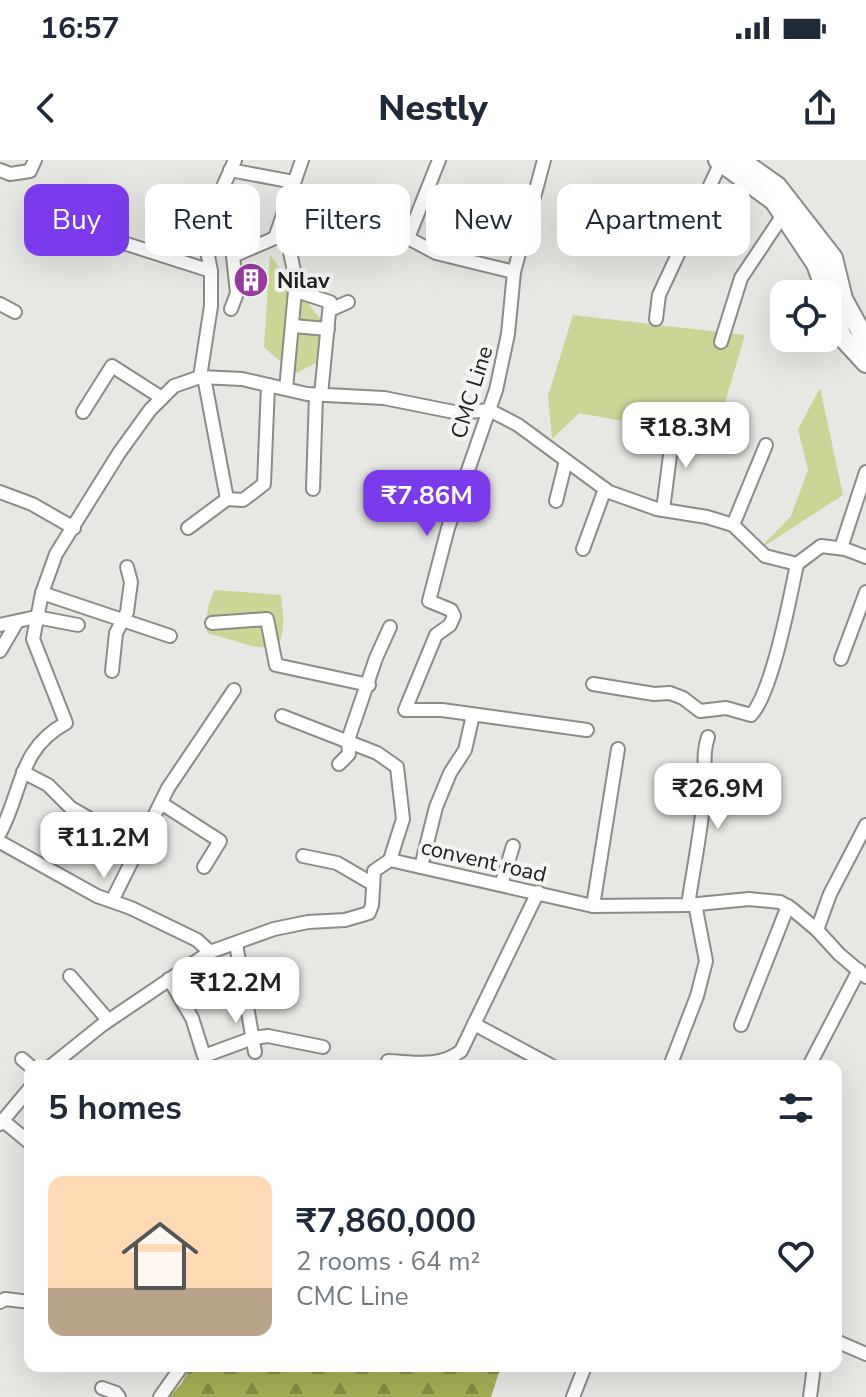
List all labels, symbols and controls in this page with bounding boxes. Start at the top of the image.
text: 16:57 [40,8,119,49]
text: Nestly [378,84,488,133]
icon: back [24,86,68,130]
icon: share [798,86,842,130]
chip: Buy [24,184,129,256]
chip: Rent [145,184,260,256]
chip: Filters [276,184,410,256]
chip: New [426,184,541,256]
chip: Apartment [557,184,750,256]
building icon: Nilav [232,261,270,299]
place label: Nilav [277,266,330,296]
map controls [770,280,842,352]
button: locate [770,280,842,352]
street label: CMC Line [444,342,500,442]
pin: ₹18.3M [621,402,751,470]
text: ₹18.3M [640,410,732,445]
pin: ₹7.86M [362,470,492,538]
text: ₹7.86M [381,478,473,513]
pin: ₹26.9M [653,763,783,831]
text: ₹26.9M [672,771,764,806]
pin: ₹11.2M [39,812,169,880]
text: ₹11.2M [58,820,150,855]
street label: convent road [418,832,549,890]
pin: ₹12.2M [171,957,301,1025]
text: ₹12.2M [190,965,282,1000]
text: 5 homes [48,1085,182,1131]
icon: filters [774,1086,818,1130]
text: ₹7,860,000 [296,1198,476,1244]
icon: home [112,1208,208,1304]
icon: heart [774,1234,818,1278]
text: 2 rooms · 64 m² [296,1244,480,1279]
text: CMC Line [296,1279,409,1314]

